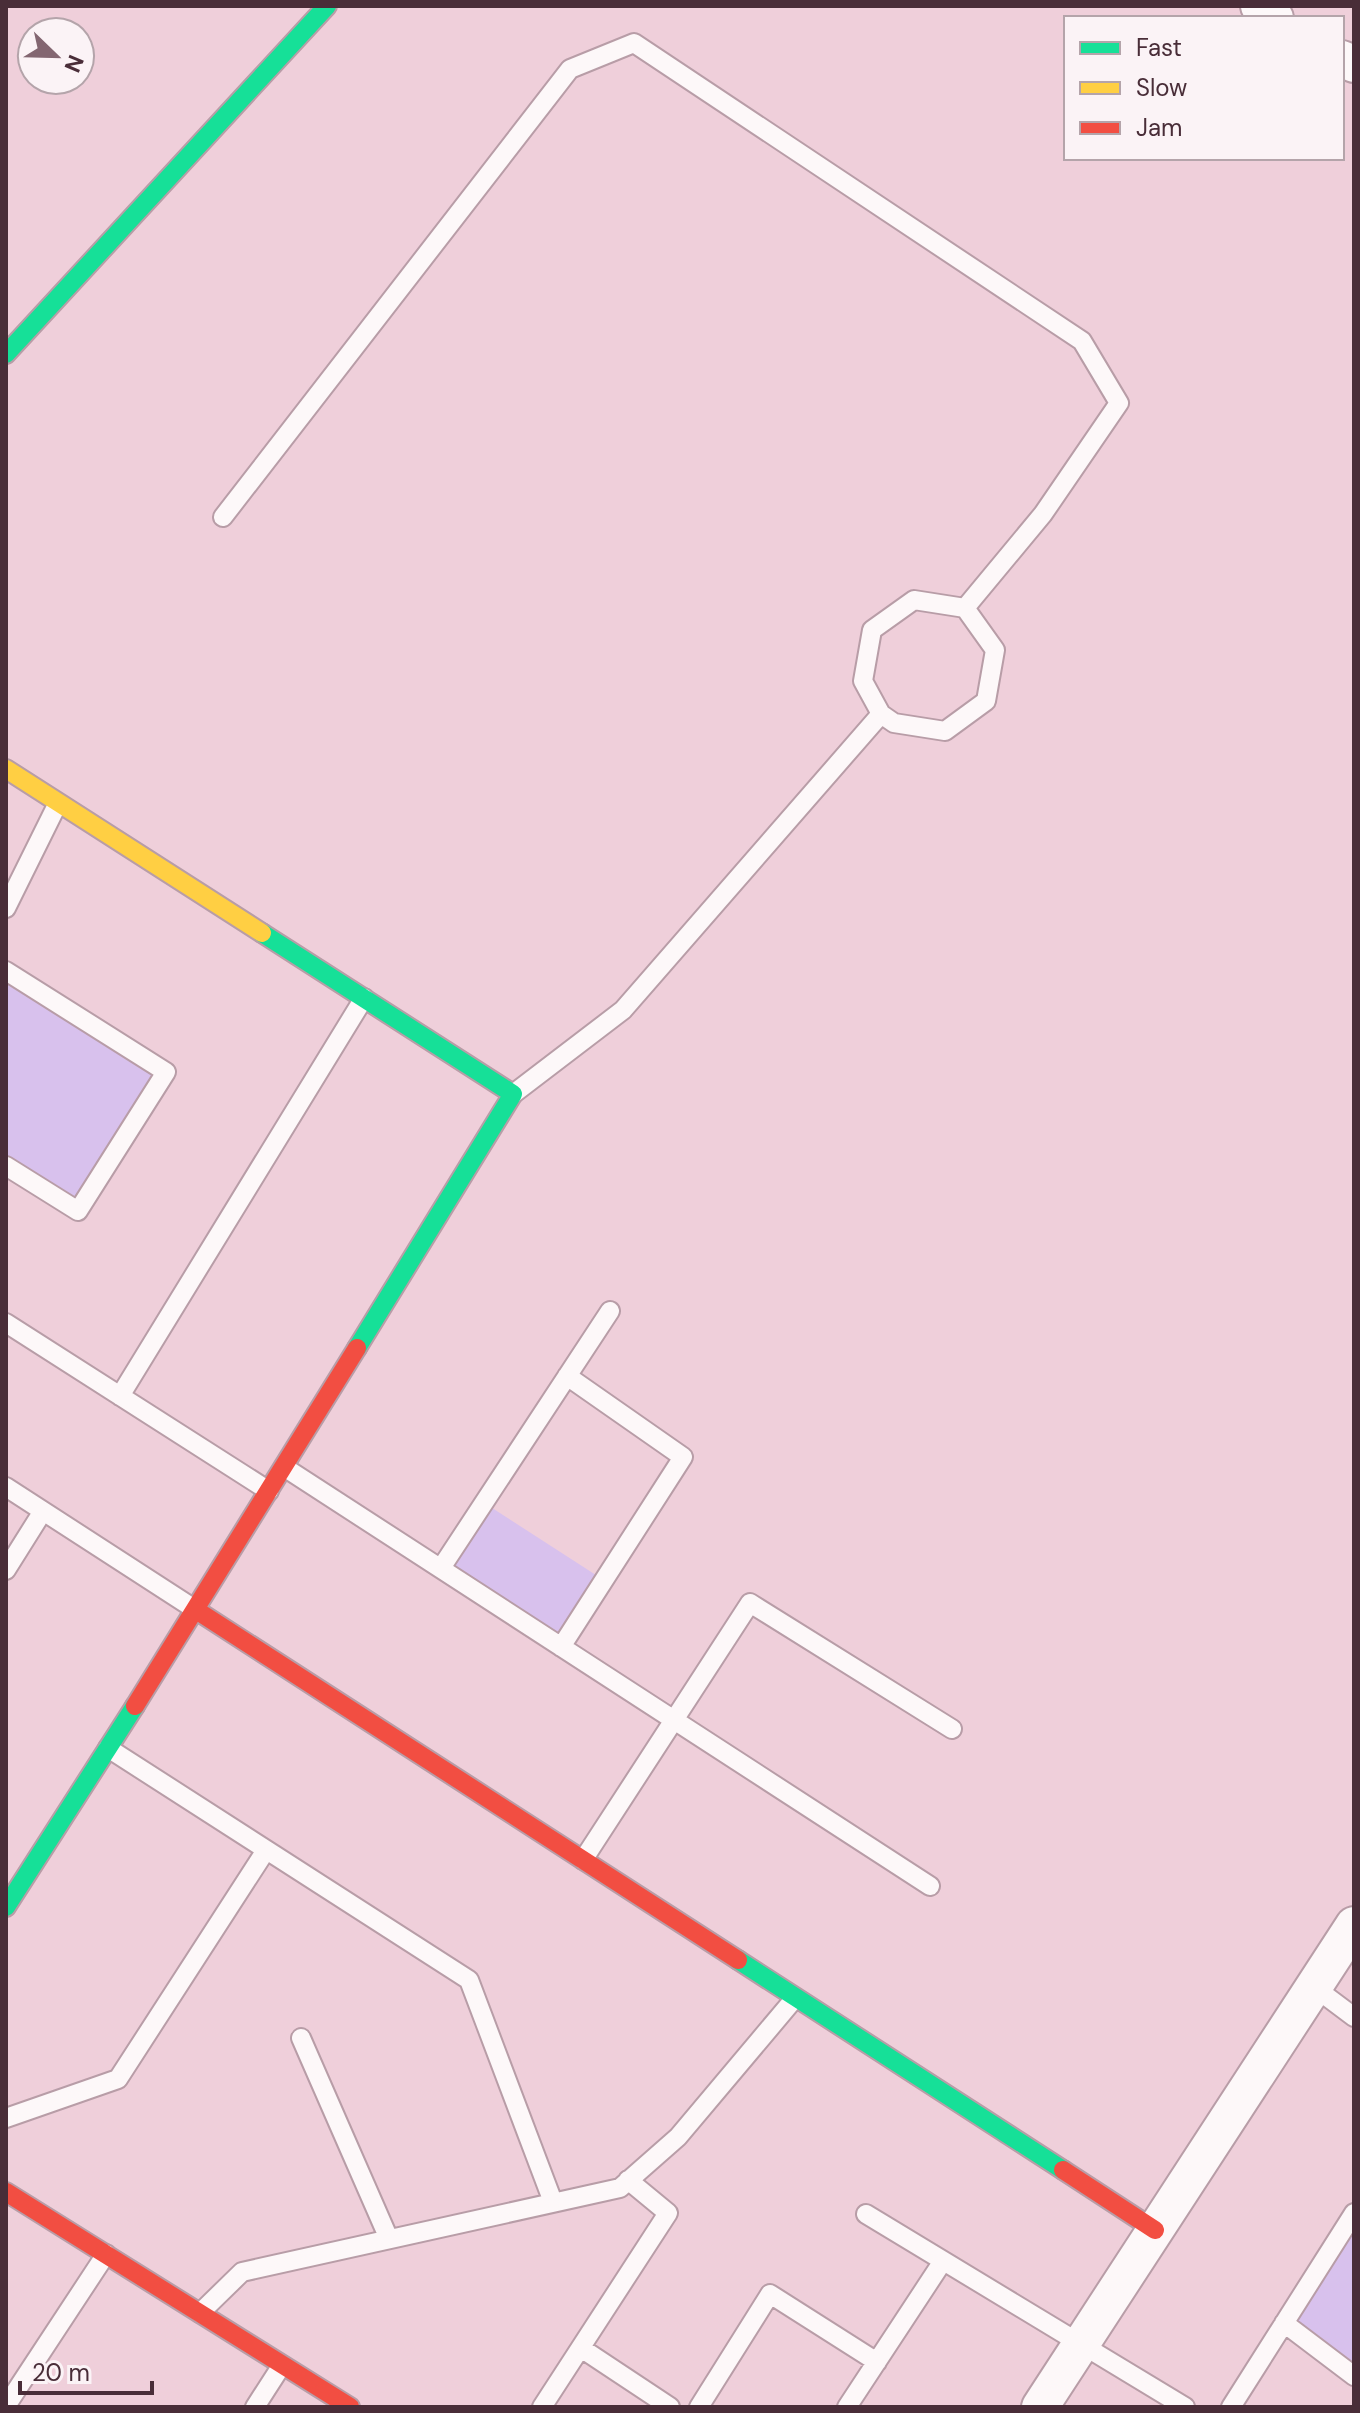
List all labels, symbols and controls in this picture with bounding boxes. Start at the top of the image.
north arrow [16,16,96,96]
legend [1064,16,1344,160]
text: Fast [1136,32,1182,63]
text: N [57,51,90,77]
text: Slow [1136,72,1187,103]
text: Jam [1136,112,1182,143]
scale bar [20,2345,152,2395]
text: 20 m [32,2357,90,2388]

